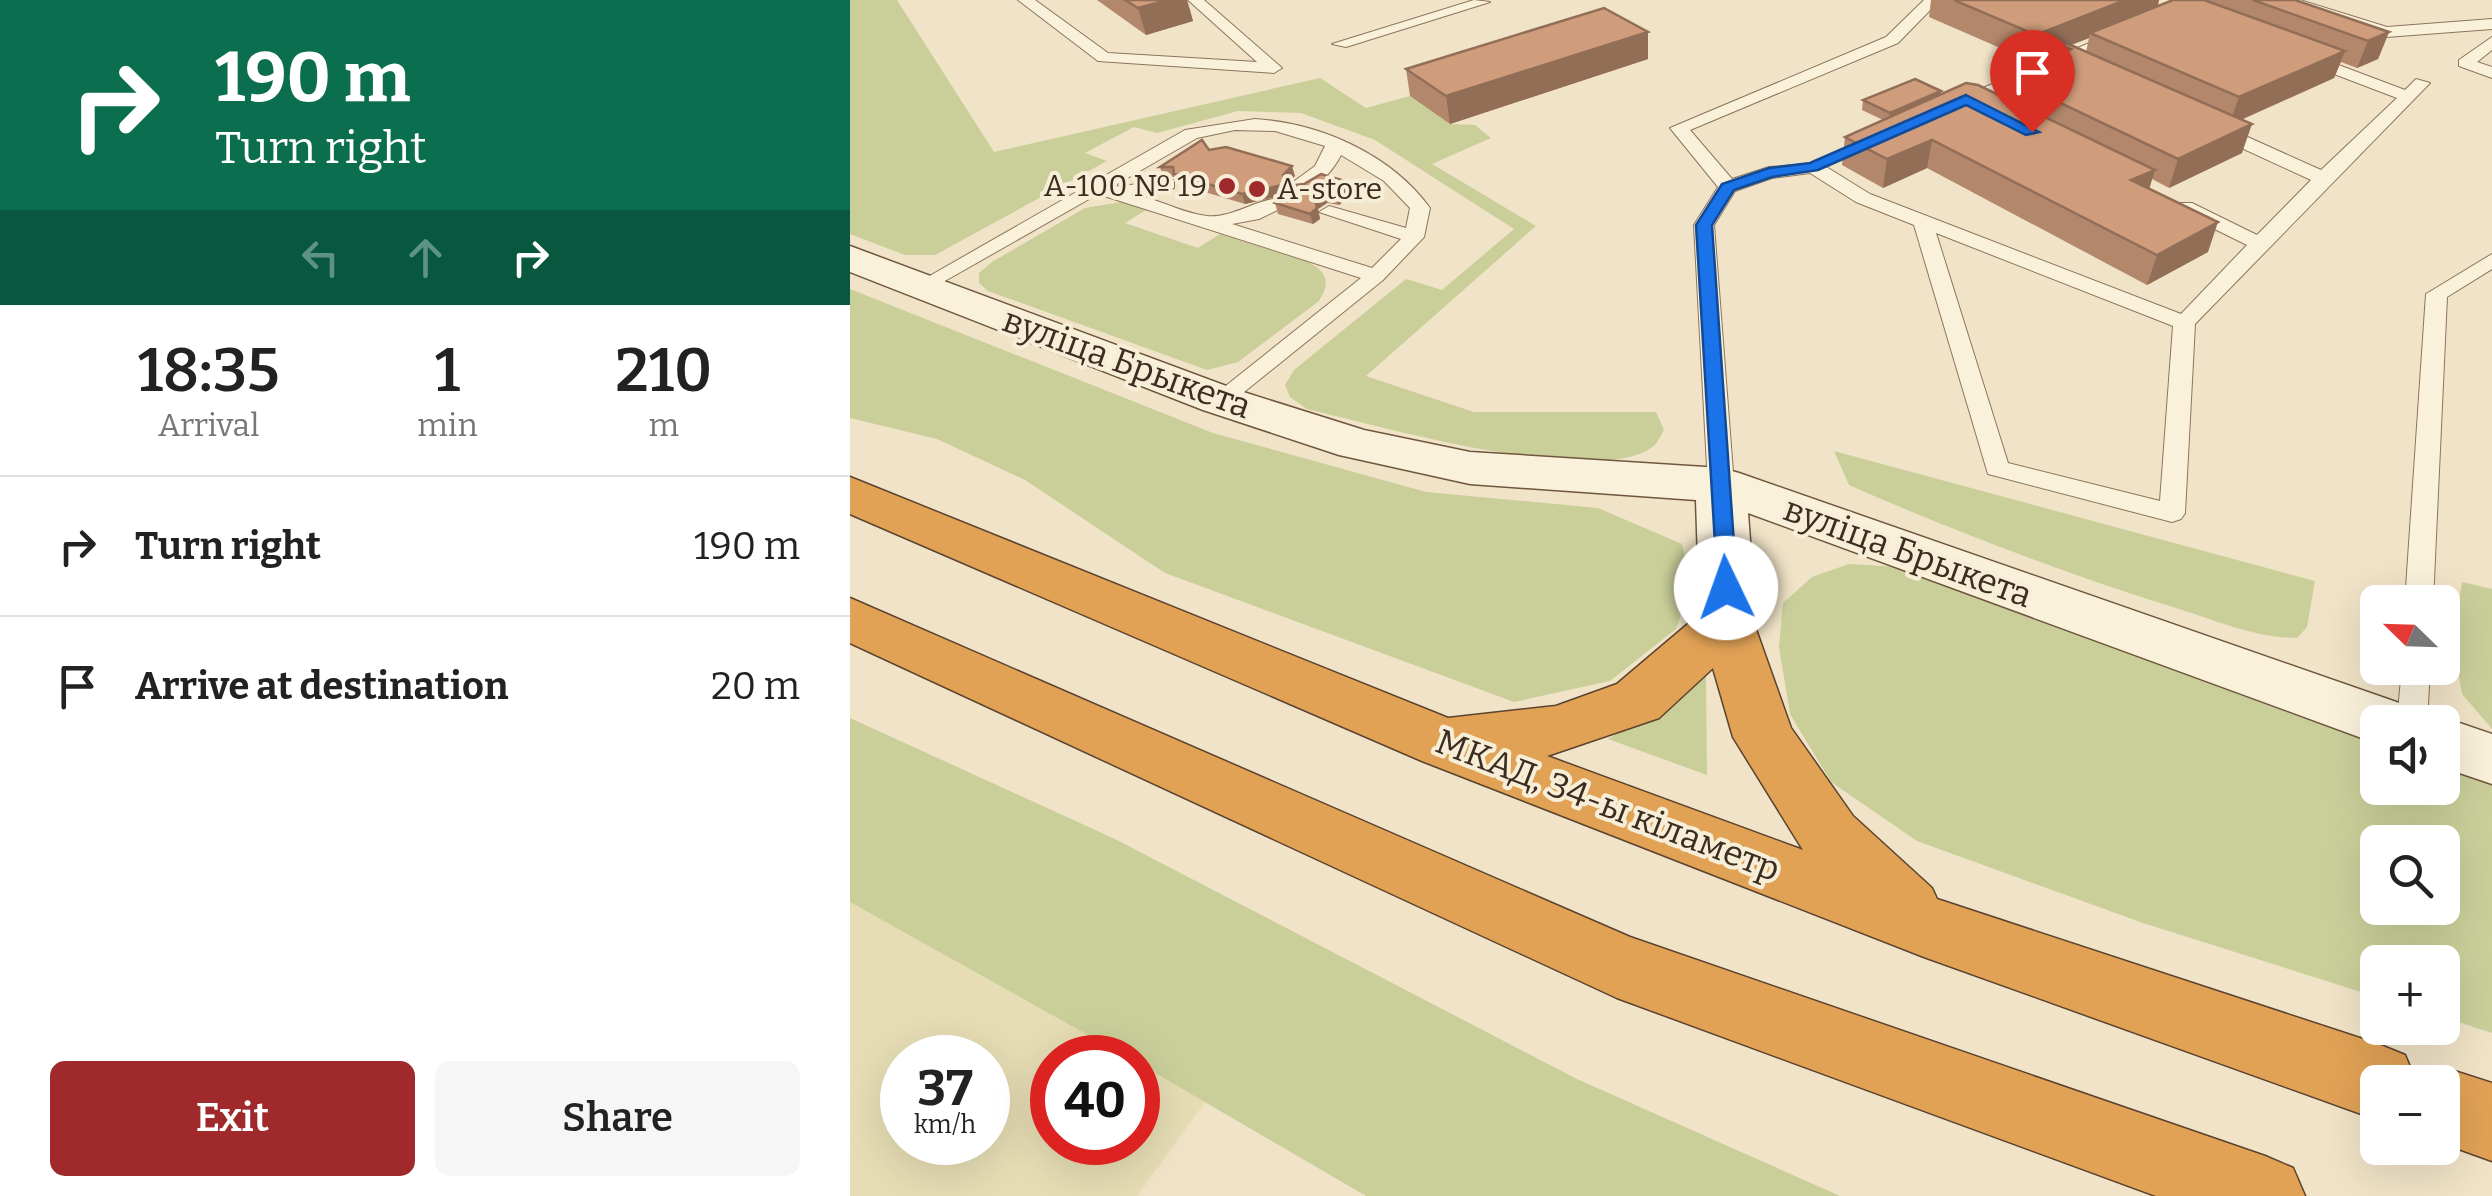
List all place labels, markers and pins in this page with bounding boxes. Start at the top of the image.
pin [1990,30,2075,133]
place label: А-100 № 19 [1044,168,1207,204]
place label: А-store [1277,171,1382,207]
marker: А-100 № 19 [1216,175,1238,197]
marker: А-store [1246,178,1268,200]

